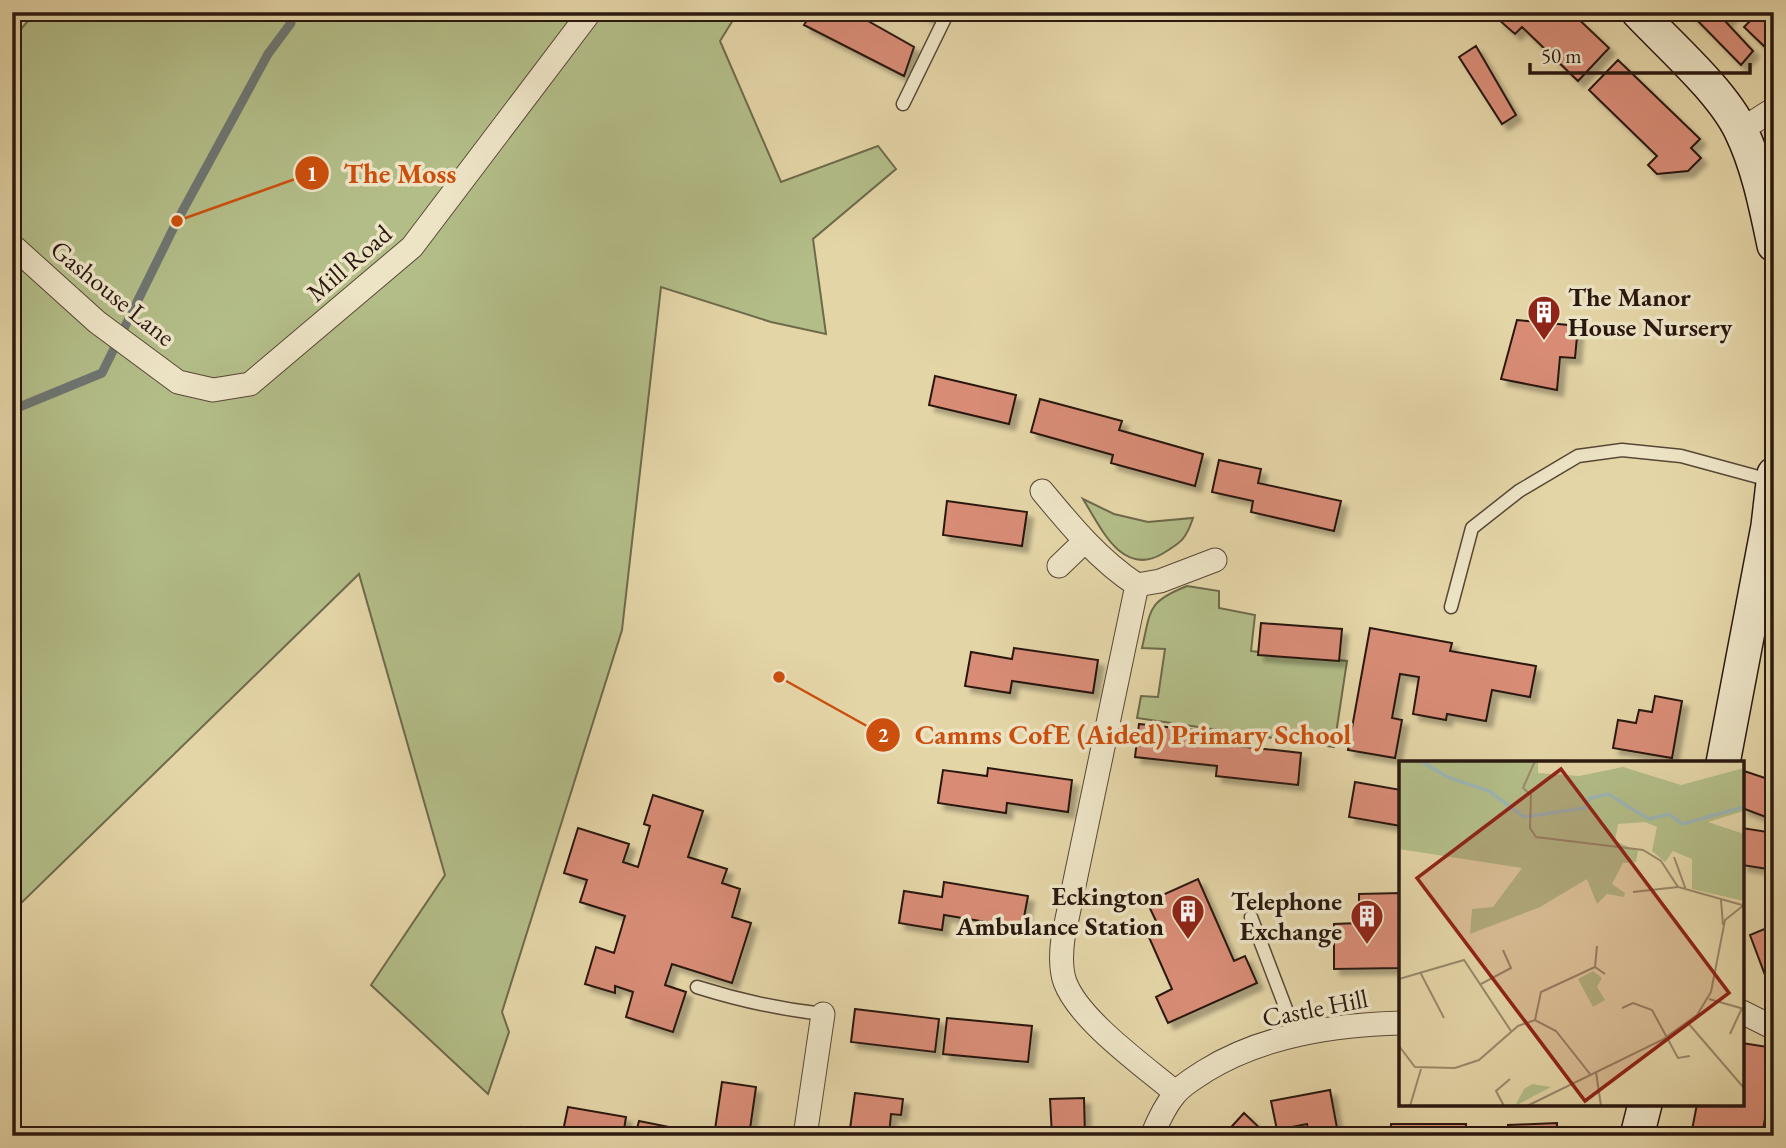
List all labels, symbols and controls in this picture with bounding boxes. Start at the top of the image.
scale bar [1530,32,1751,76]
text: 50 m [1541,42,1582,69]
callout: The Moss [294,149,470,198]
text: The Moss [344,155,456,191]
text: 1 [306,160,318,187]
street label: Mill Road [299,216,399,309]
street label: Gashouse Lane [44,232,182,354]
place label: The Manor House Nursery [1568,280,1733,344]
building icon: The Manor House Nursery [1525,293,1563,342]
callout: Camms CofE (Aided) Primary School [865,710,1365,759]
text: Camms CofE (Aided) Primary School [915,716,1351,752]
text: 2 [877,721,889,748]
inset map [1399,761,1744,1106]
place label: Eckington Ambulance Station [955,879,1164,943]
place label: Telephone Exchange [1231,884,1342,948]
building icon: Eckington Ambulance Station [1169,892,1207,941]
building icon: Telephone Exchange [1348,897,1386,946]
street label: Castle Hill [1259,981,1371,1035]

